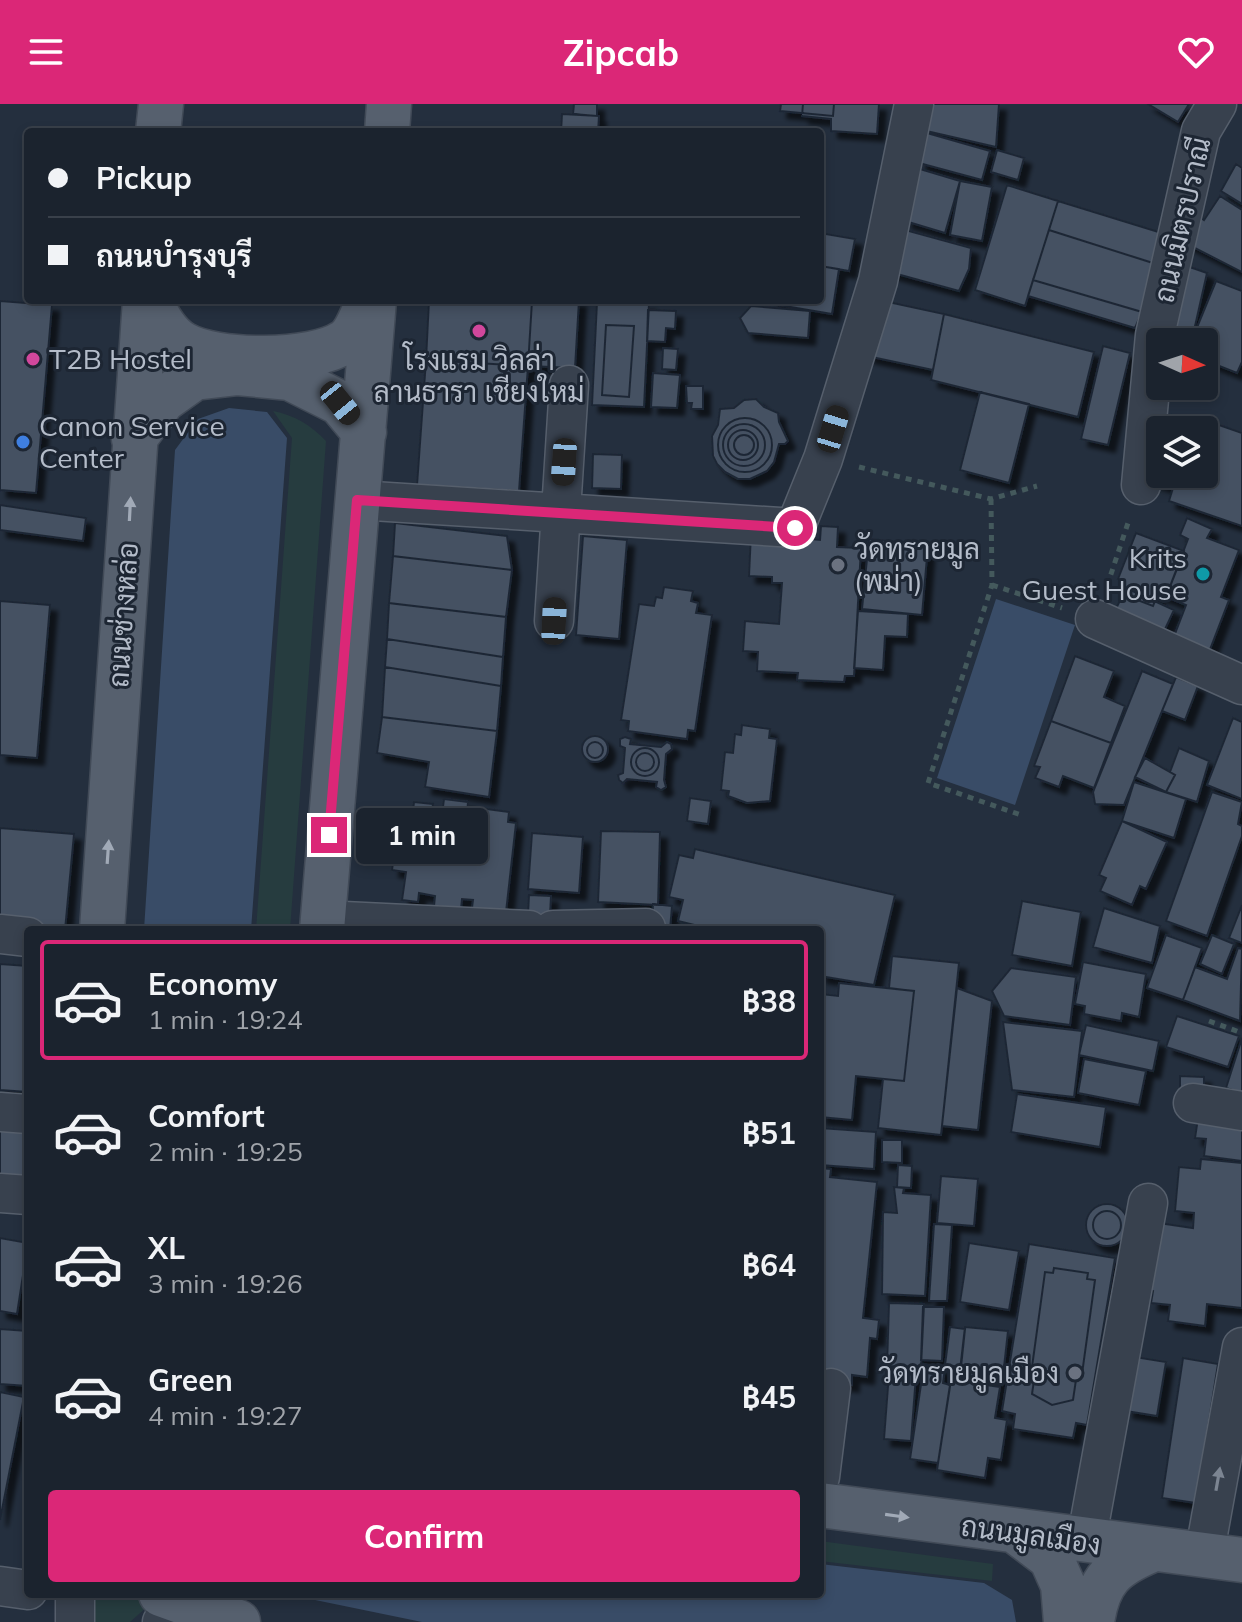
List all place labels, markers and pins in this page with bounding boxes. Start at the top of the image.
marker: โรงแรม วิลล่า ลานธารา เชียงใหม่ [470,322,488,340]
place label: T2B Hostel [49,341,192,376]
place label: โรงแรม วิลล่า ลานธารา เชียงใหม่ [374,341,584,409]
marker: T2B Hostel [24,350,42,368]
place label: Canon Service Center [39,408,225,475]
marker: Canon Service Center [14,433,32,451]
place label: วัดทรายมูล (พม่า) [854,531,980,598]
place label: Krits Guest House [1022,540,1187,607]
marker: วัดทรายมูล (พม่า) [829,556,847,574]
marker: Krits Guest House [1194,565,1212,583]
place label: วัดทรายมูลเมือง [878,1355,1059,1393]
marker: วัดทรายมูลเมือง [1066,1364,1084,1382]

